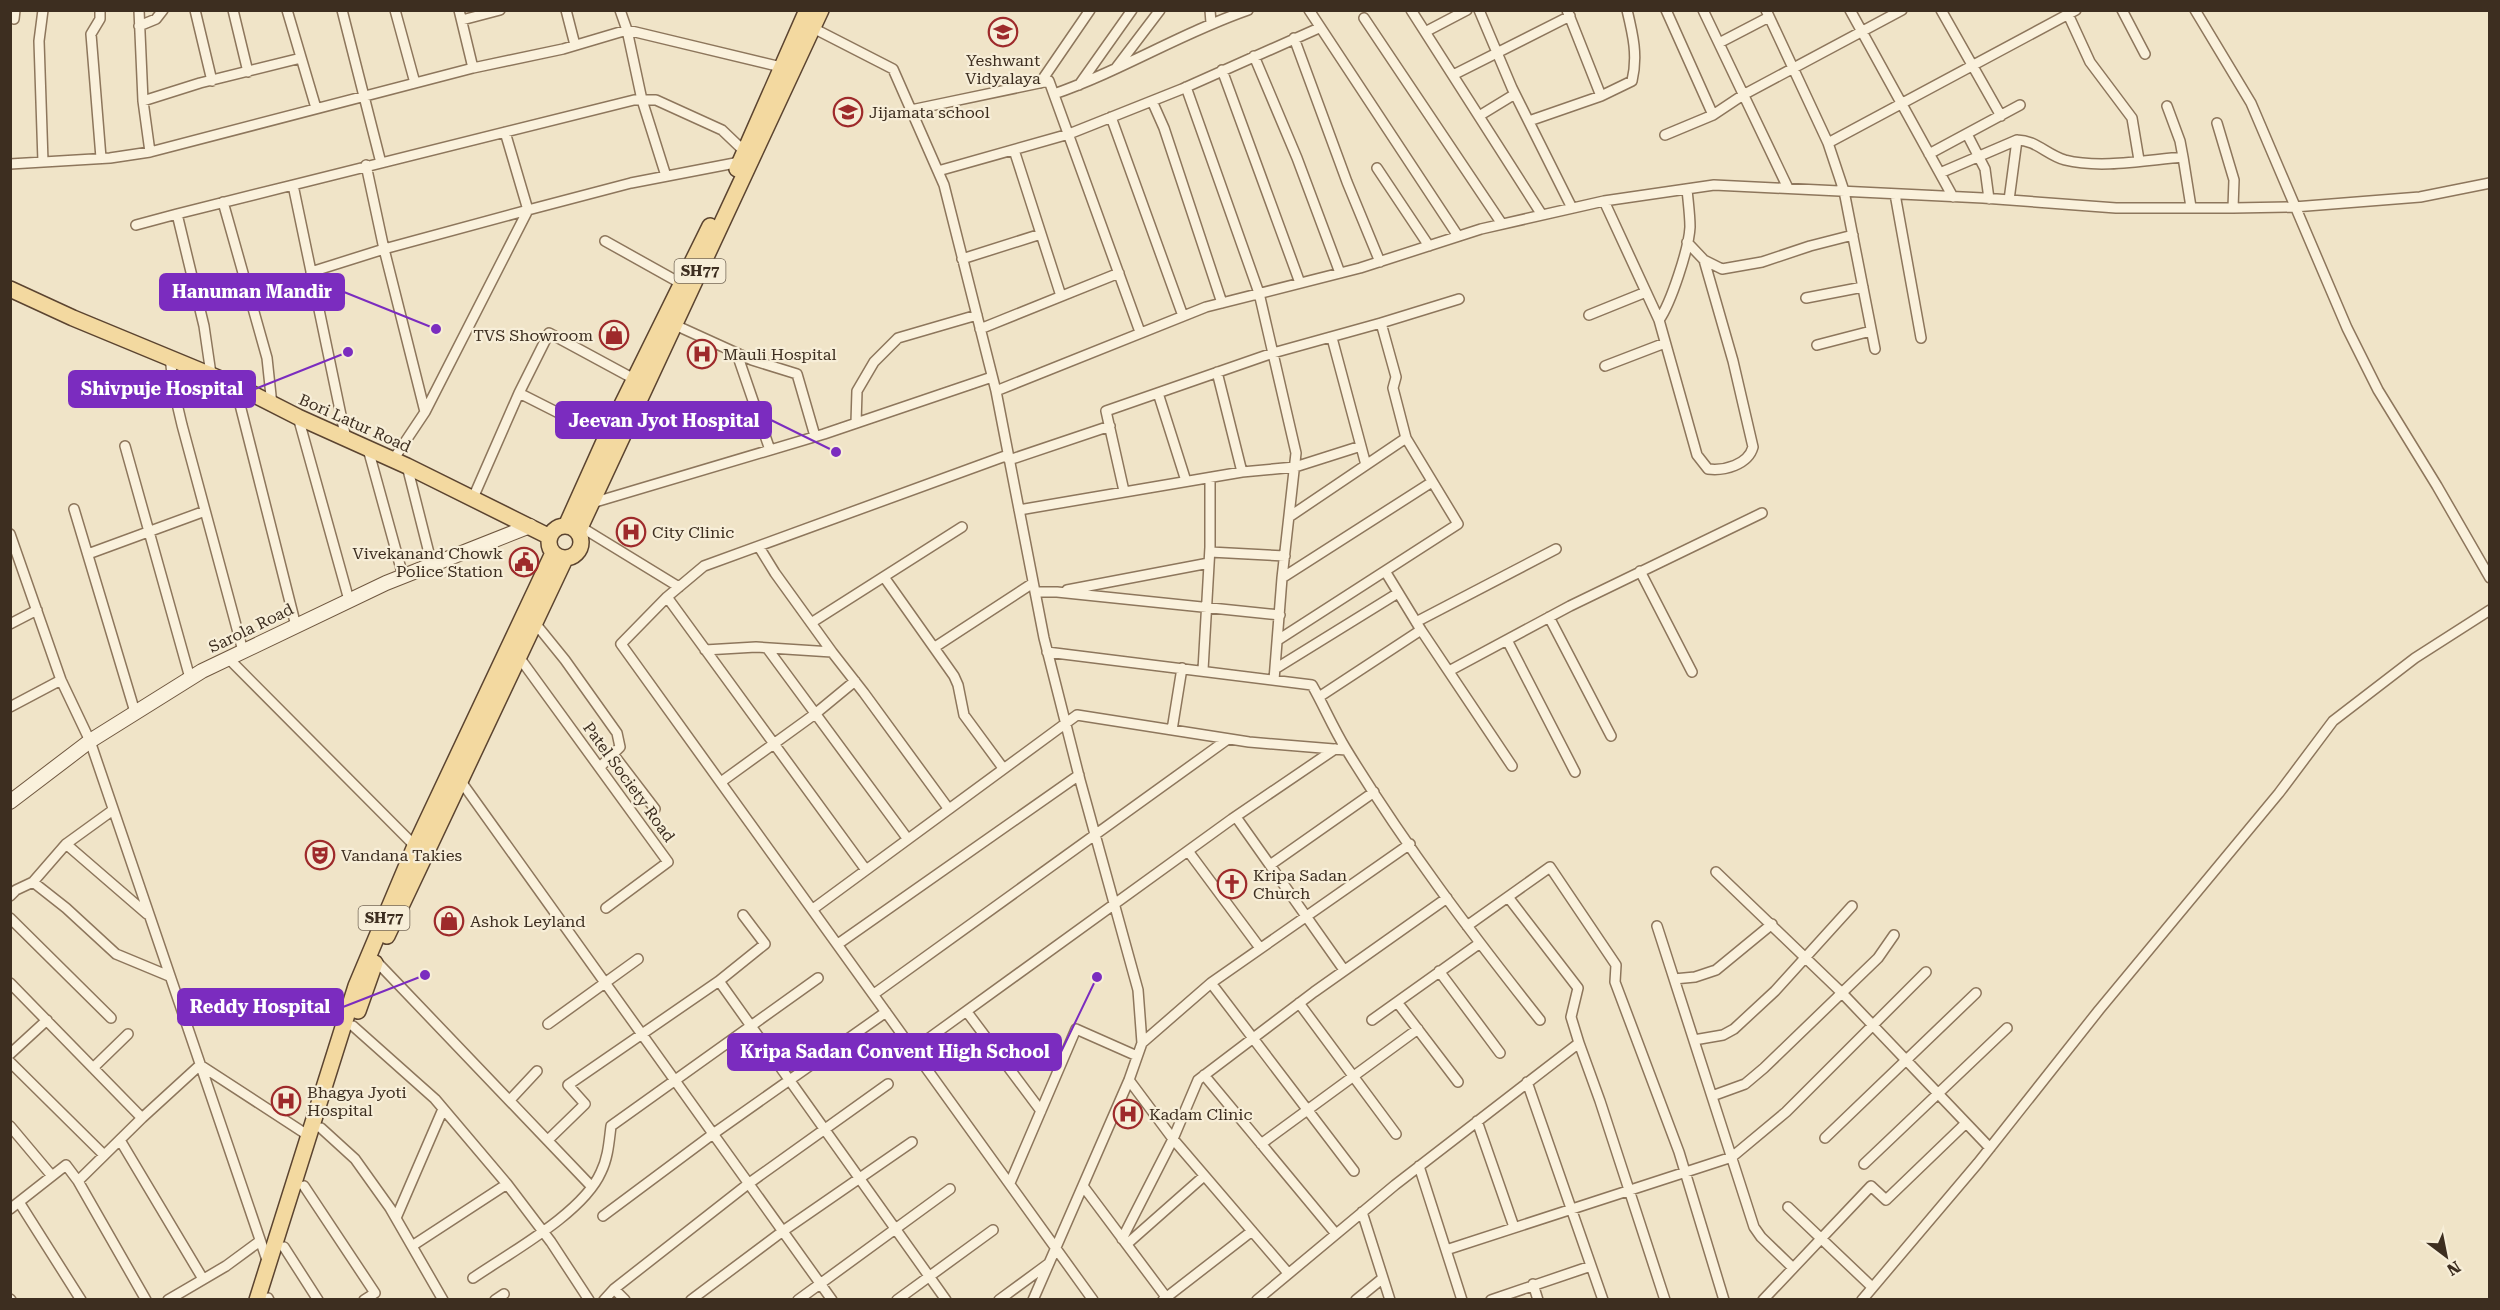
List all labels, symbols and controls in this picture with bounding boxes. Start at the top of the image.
school or university icon: Yeshwant Vidyalaya [987,16,1019,48]
place label: Yeshwant Vidyalaya [965,51,1041,88]
school or university icon: Jijamata school [832,96,864,128]
place label: Jijamata school [869,103,990,122]
road number: SH77 [674,259,726,283]
callout: Hanuman Mandir [160,274,344,310]
text: Hanuman Mandir [172,281,332,302]
shop icon: TVS Showroom [598,319,630,351]
place label: TVS Showroom [473,326,593,345]
hospital icon: Mauli Hospital [686,338,718,370]
place label: Mauli Hospital [723,345,836,364]
callout: Shivpuje Hospital [69,371,255,407]
text: Shivpuje Hospital [81,378,243,399]
street label: Bori Latur Road [296,390,414,456]
callout: Jeevan Jyot Hospital [556,402,771,438]
text: Jeevan Jyot Hospital [569,410,760,431]
hospital icon: City Clinic [615,516,647,548]
place label: City Clinic [652,523,734,542]
place label: Vivekanand Chowk Police Station [353,544,503,581]
public building icon: Vivekanand Chowk Police Station [508,546,540,578]
street label: Sarola Road [206,599,296,657]
street label: Patel Society Road [579,718,679,846]
theatre icon: Vandana Takies [304,839,336,871]
place label: Vandana Takies [341,846,462,865]
place label: Kripa Sadan Church [1253,866,1347,903]
church icon: Kripa Sadan Church [1216,868,1248,900]
shop icon: Ashok Leyland [433,905,465,937]
road number: SH77 [358,906,410,930]
place label: Ashok Leyland [470,912,586,931]
callout: Reddy Hospital [178,989,343,1025]
text: Reddy Hospital [190,996,330,1017]
callout: Kripa Sadan Convent High School [728,1034,1061,1070]
text: Kripa Sadan Convent High School [740,1041,1050,1062]
place label: Bhagya Jyoti Hospital [307,1083,407,1120]
hospital icon: Bhagya Jyoti Hospital [270,1085,302,1117]
hospital icon: Kadam Clinic [1112,1098,1144,1130]
place label: Kadam Clinic [1149,1105,1252,1124]
north arrow [2416,1226,2476,1286]
text: N [2443,1257,2464,1280]

